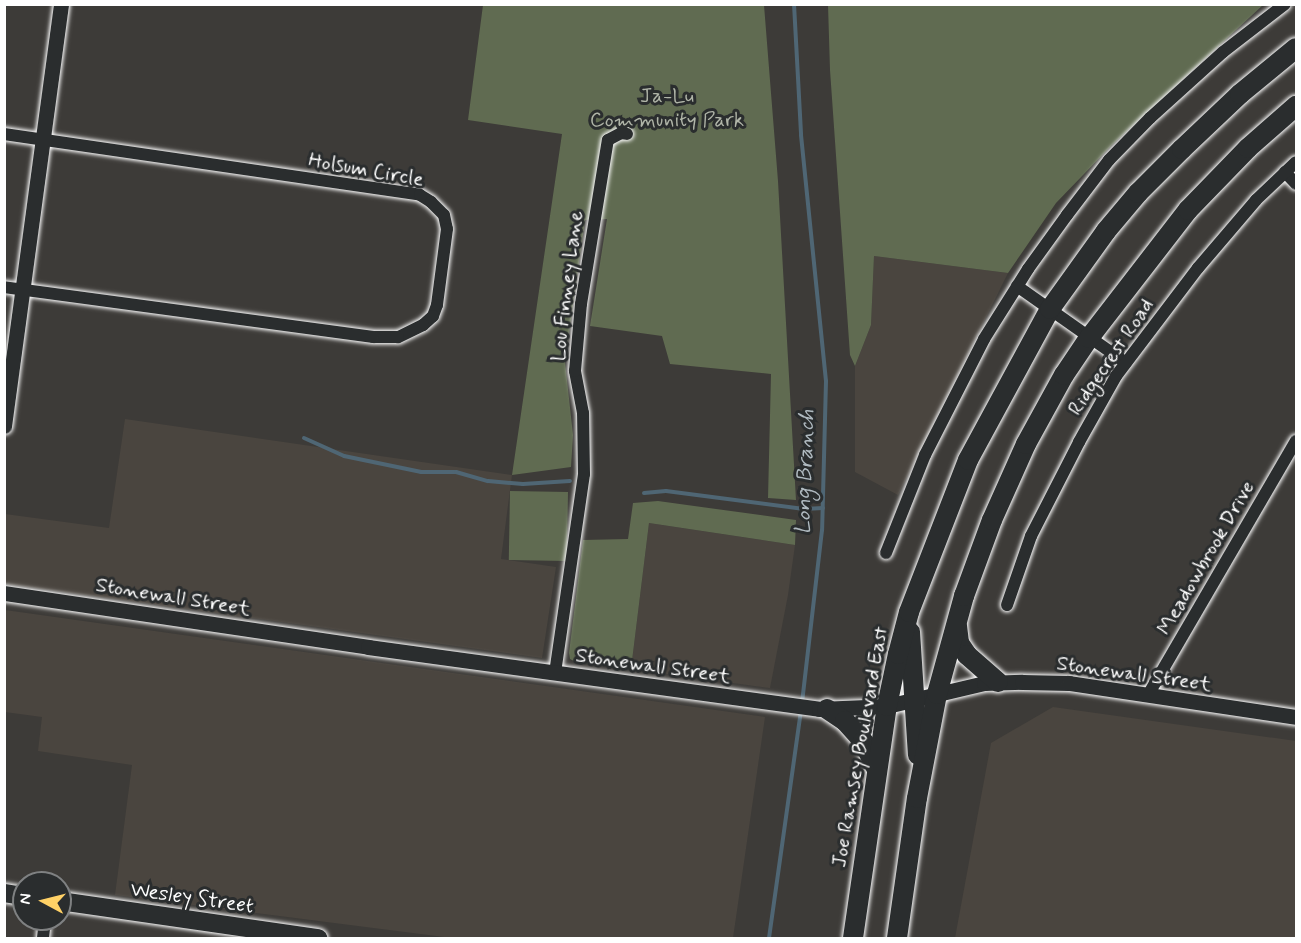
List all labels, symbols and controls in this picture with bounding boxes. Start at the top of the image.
park label: Ja-Lu Community Park [590,83,744,133]
street label: Holsum Circle [306,147,426,193]
street label: Lou Finney Lane [545,211,589,361]
street label: Ridgecrest Road [1063,294,1159,420]
water label: Long Branch [791,409,821,535]
street label: Meadowbrook Drive [1152,477,1260,639]
street label: Stonewall Street [94,572,252,622]
street label: Joe Ramsey Boulevard East [827,628,893,866]
street label: Stonewall Street [574,643,732,689]
street label: Stonewall Street [1055,651,1213,697]
north arrow [12,871,72,931]
street label: Wesley Street [127,877,257,919]
text: N [15,892,37,906]

